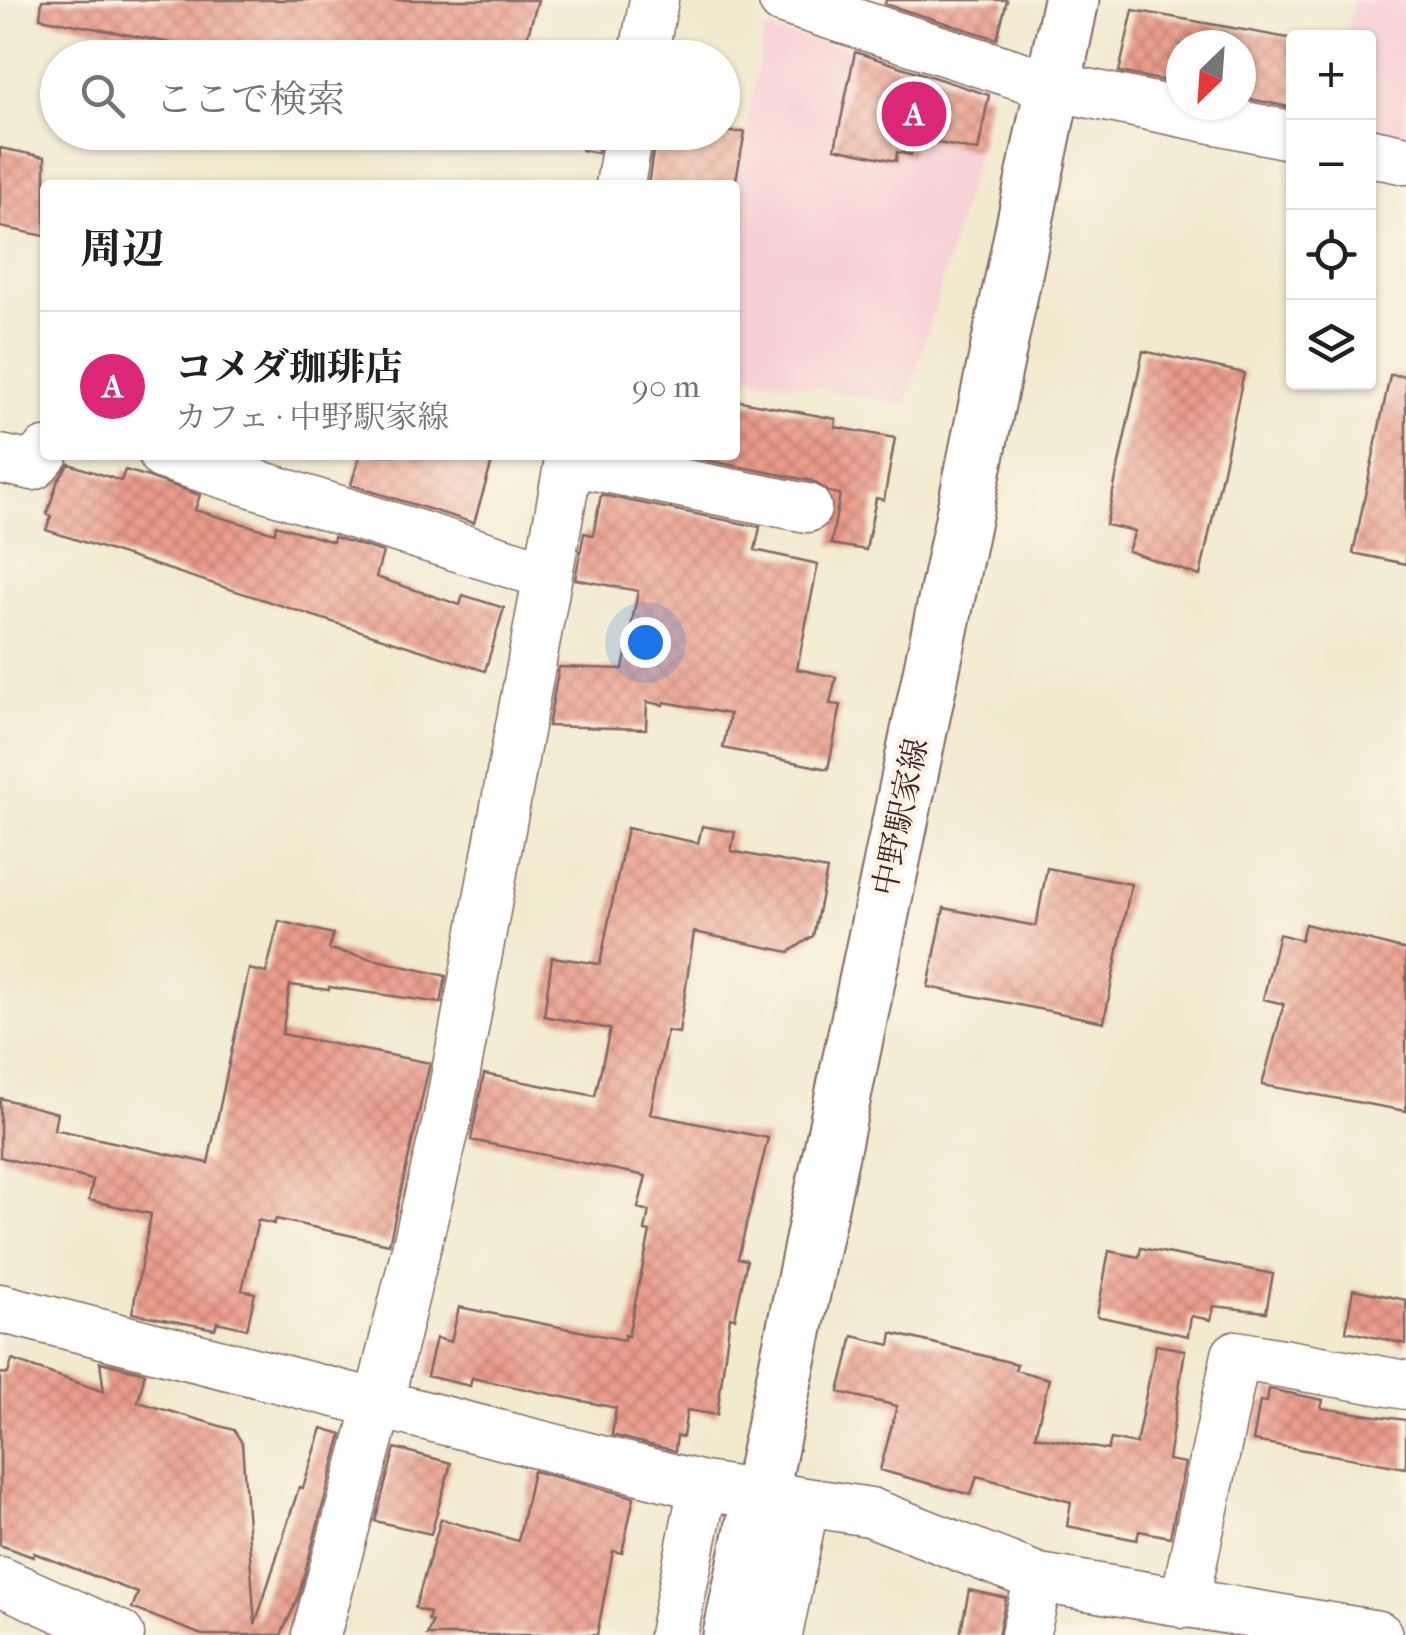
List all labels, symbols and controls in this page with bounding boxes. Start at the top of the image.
north arrow [1166,30,1256,120]
map controls [1286,30,1376,390]
button: + [1286,30,1376,120]
search box [40,40,740,150]
icon: search [75,68,130,123]
pin: A [882,76,946,152]
text: ここで検索 [155,77,345,122]
button: − [1286,120,1376,210]
button: locate [1286,210,1376,300]
text: 周辺 [80,225,164,274]
button: layers [1286,300,1376,390]
text: コメダ珈琲店 [175,345,403,390]
text: A [102,368,123,405]
text: 90 m [632,368,700,405]
text: カフェ · 中野駅家線 [175,399,450,436]
your location [620,617,671,668]
street label: 中野駅家線 [866,735,935,899]

